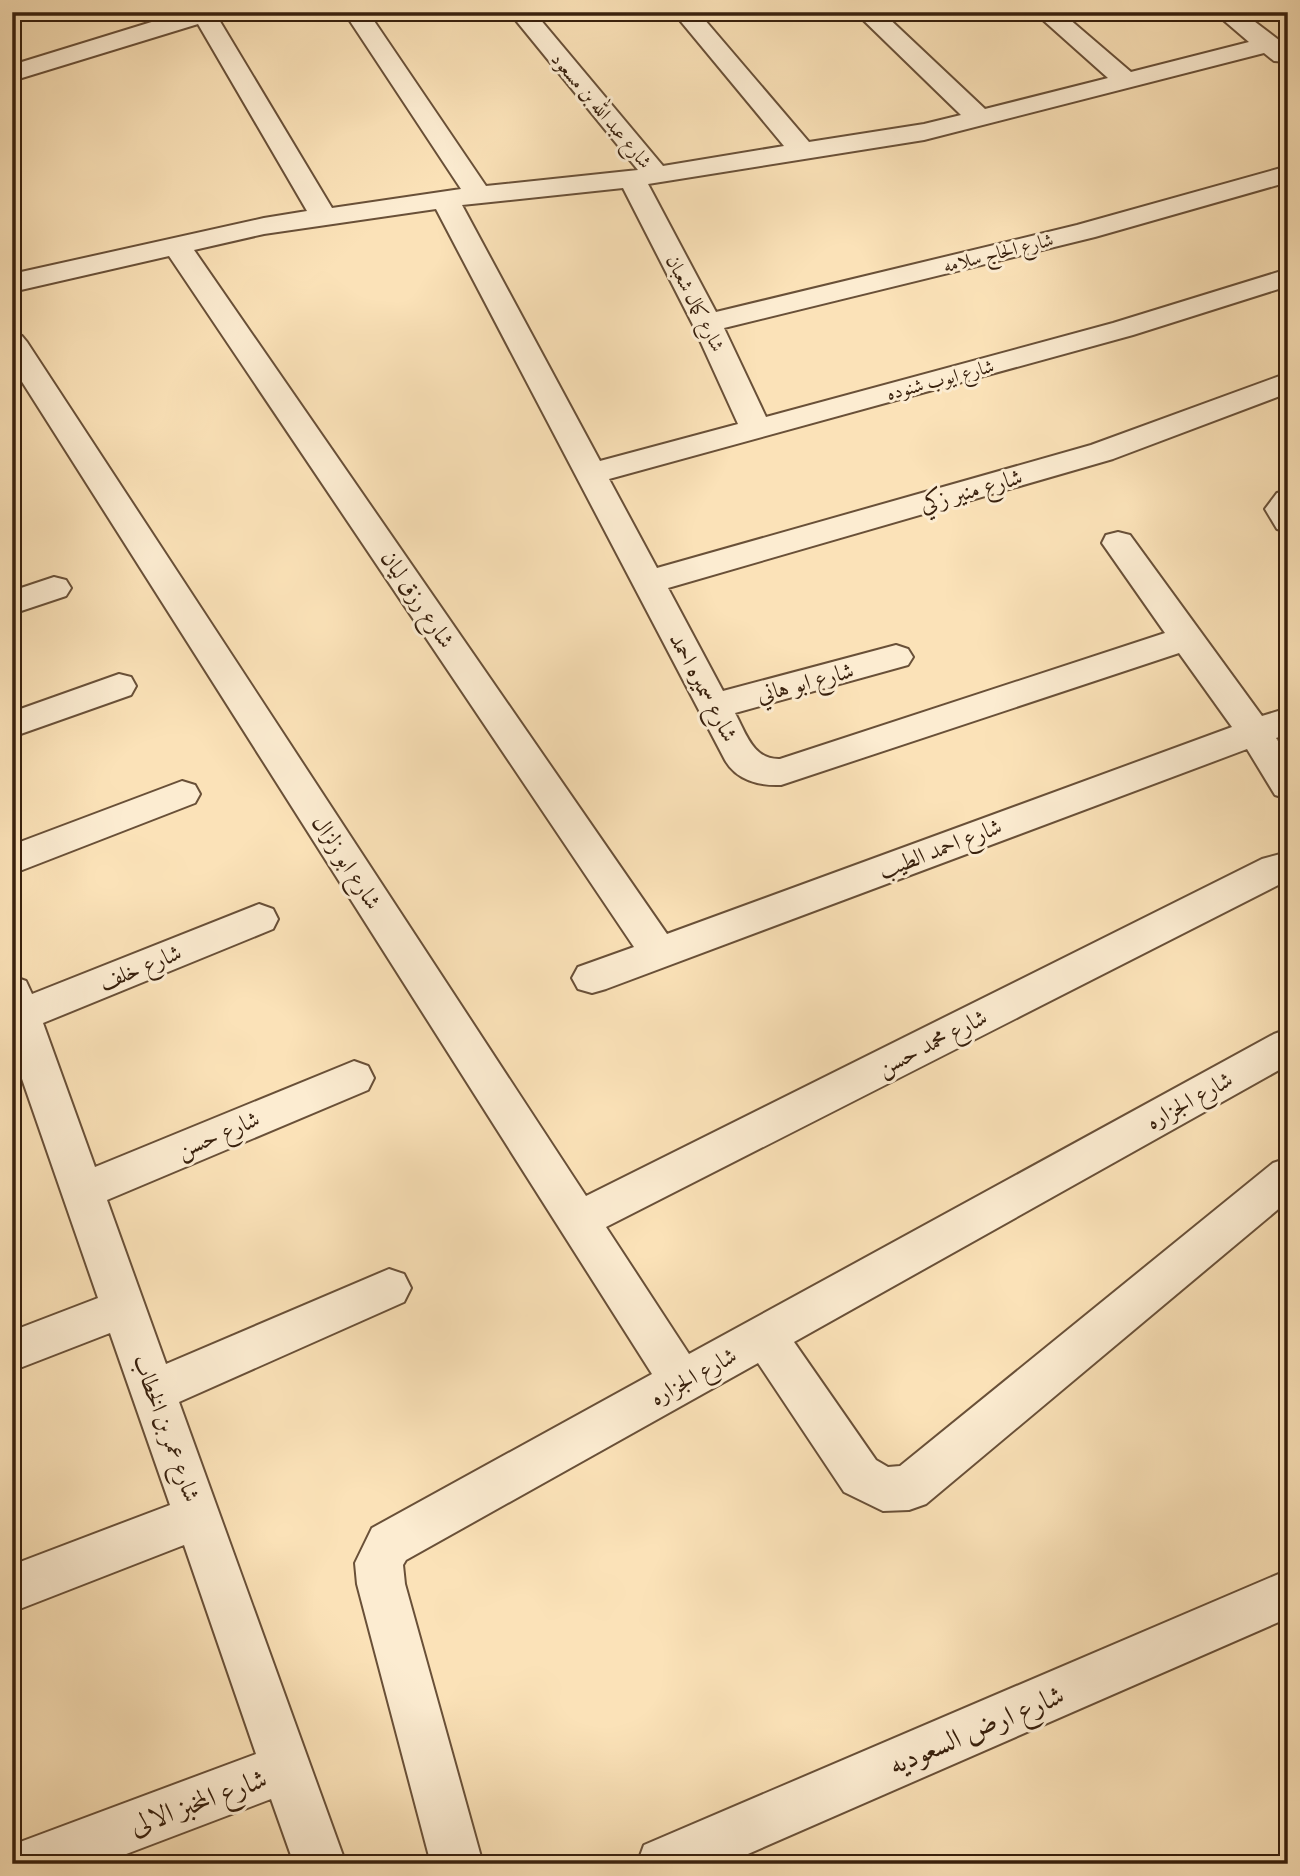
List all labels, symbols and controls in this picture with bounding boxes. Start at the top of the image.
street label: شارع عبد الله بن مسعود [543,46,659,176]
street label: شارع الحاج سلامه [941,229,1057,283]
street label: شارع كمال شعبان [658,252,729,357]
street label: شارع ايوب شنوده [884,355,998,409]
street label: شارع منير زكي [917,462,1027,524]
street label: شارع رزق ليان [370,545,460,657]
street label: شارع سميره احمد [658,628,744,749]
street label: شارع ابو هاني [754,657,858,714]
street label: شارع ابو زلزال [301,810,387,918]
street label: شارع احمد الطيب [875,813,1008,890]
street label: شارع خلف [95,939,188,1002]
street label: شارع محمد حسن [873,1003,994,1087]
street label: شارع الجزاره [1141,1066,1240,1140]
street label: شارع حسن [173,1105,266,1169]
street label: شارع الجزاره [645,1342,744,1416]
street label: شارع عمر بن الخطاب [122,1351,206,1508]
street label: شارع ارض السعوديه [884,1678,1072,1788]
street label: شارع المخبز الالى [125,1761,274,1848]

